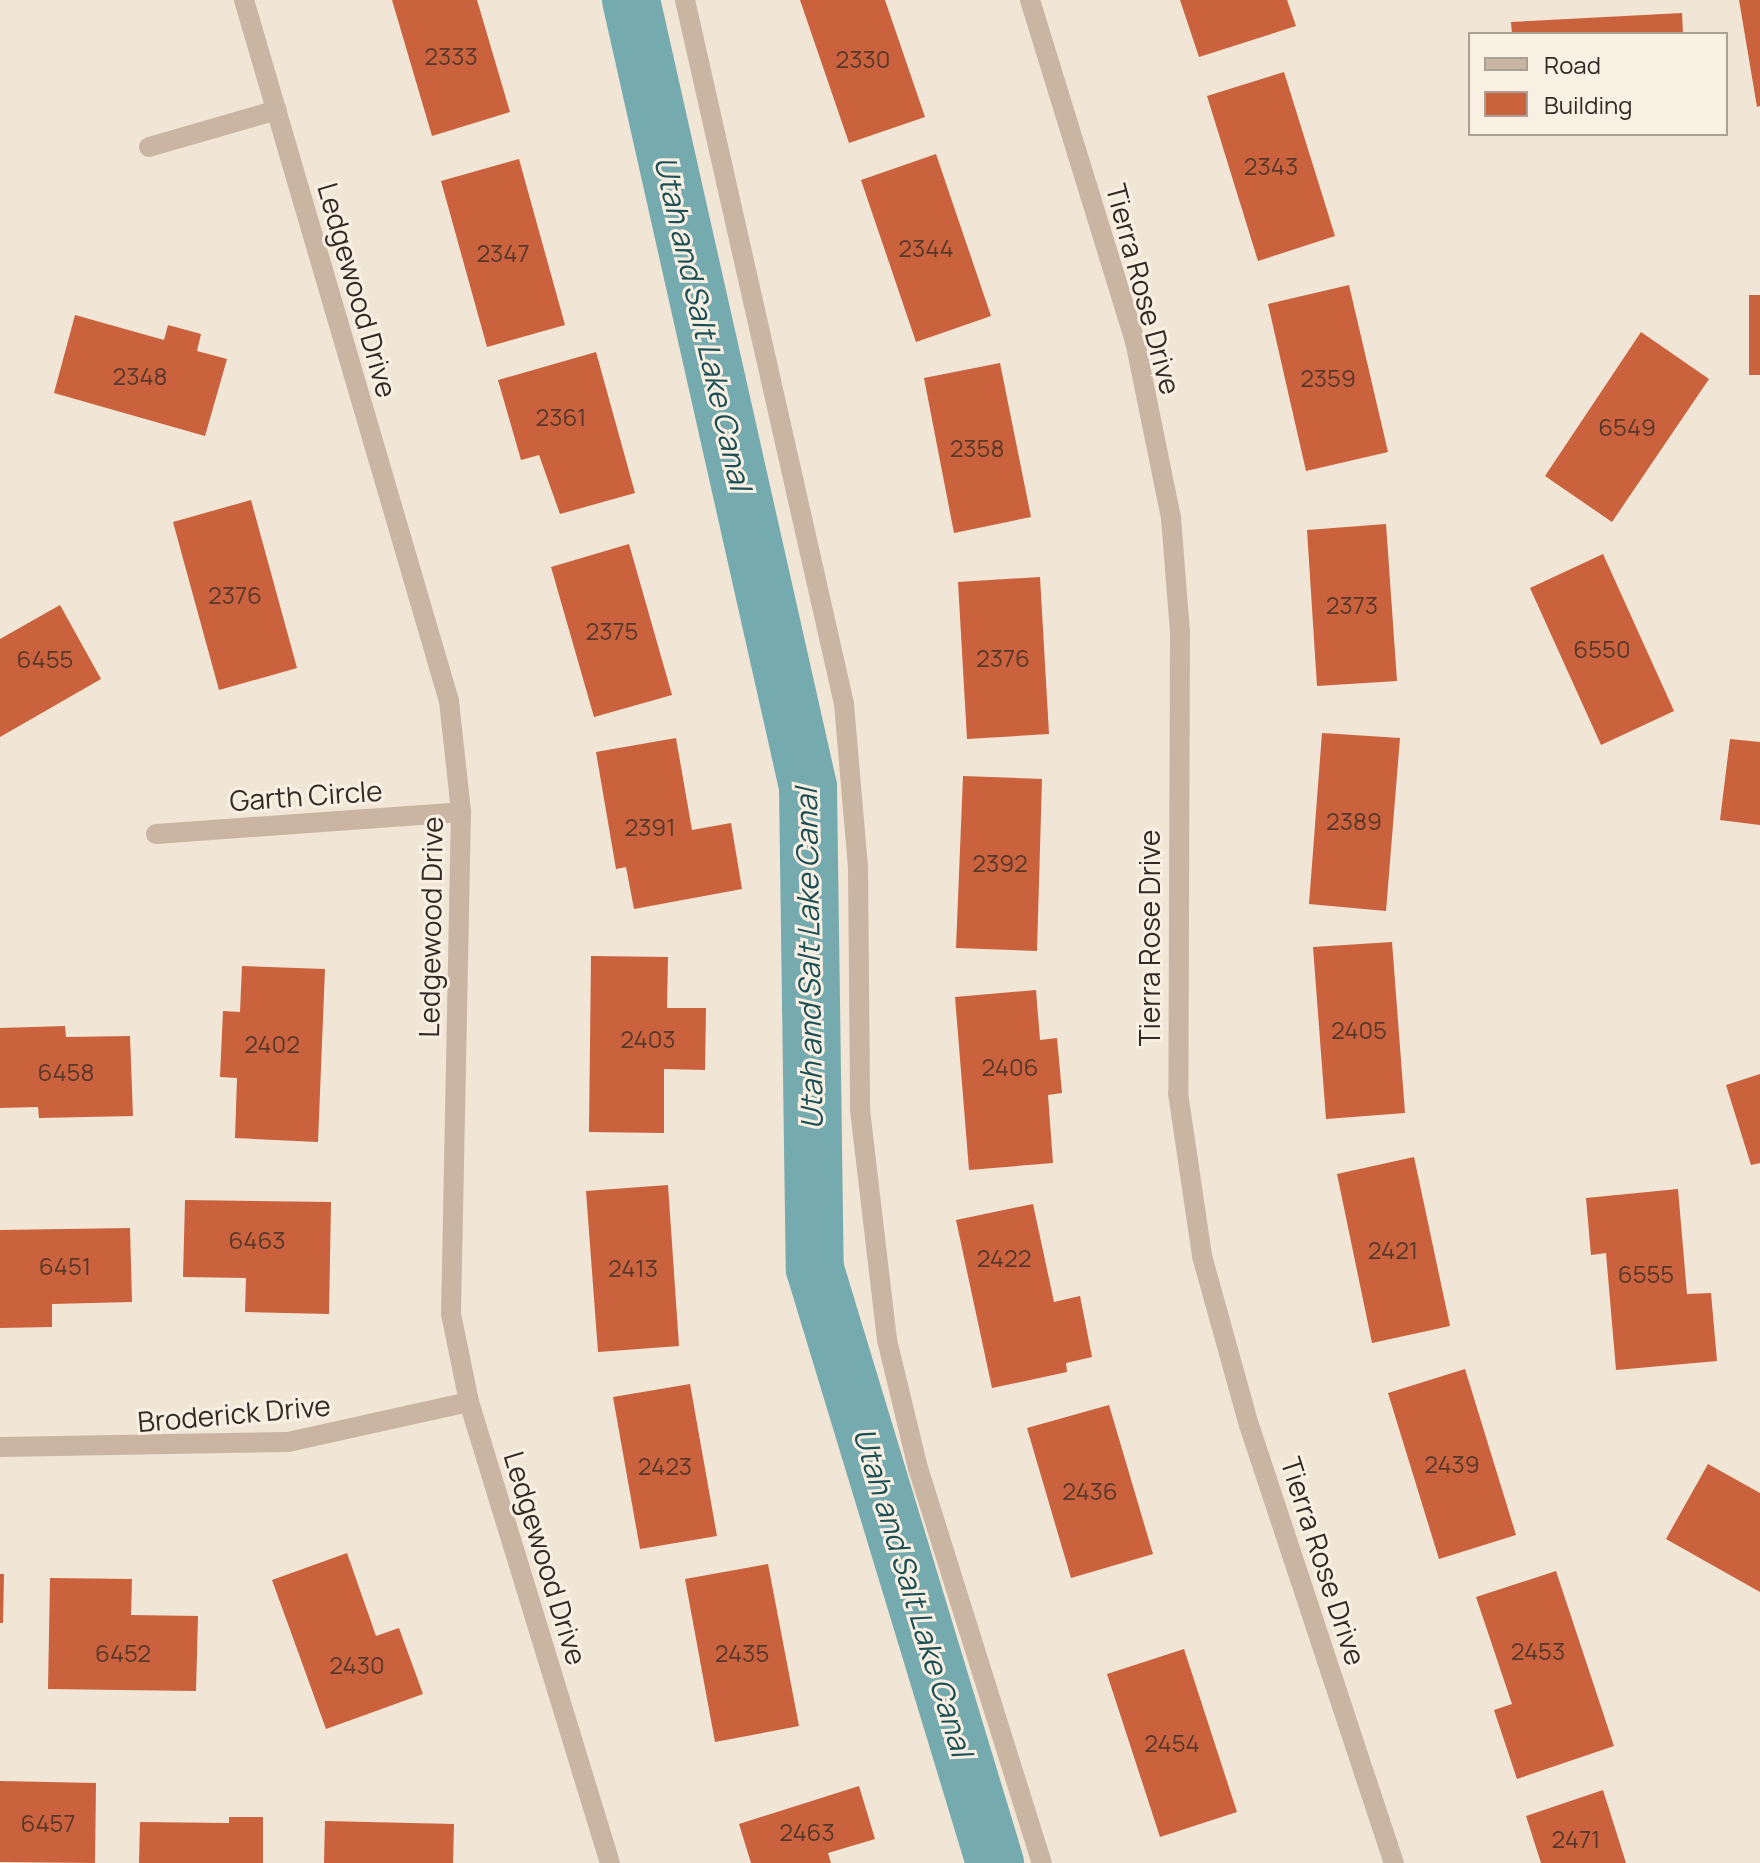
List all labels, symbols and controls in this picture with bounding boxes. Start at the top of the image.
legend [1468,32,1728,136]
house number: 2333 [424,42,478,70]
house number: 2330 [836,45,890,73]
text: Road [1544,48,1601,81]
text: Building [1544,88,1632,121]
house number: 2343 [1244,152,1298,180]
water label: Utah and Salt Lake Canal [647,153,759,493]
street label: Ledgewood Drive [311,179,405,401]
street label: Tierra Rose Drive [1100,180,1188,398]
house number: 2344 [898,234,954,262]
house number: 2347 [476,239,530,267]
house number: 2348 [112,362,168,390]
house number: 2359 [1300,364,1356,392]
house number: 2361 [536,403,586,431]
house number: 6549 [1598,413,1656,441]
house number: 2358 [950,434,1004,462]
house number: 2376 [208,581,262,609]
house number: 2373 [1326,591,1378,619]
house number: 2375 [586,617,638,645]
house number: 6550 [1573,635,1631,663]
house number: 2376 [976,644,1030,672]
house number: 6455 [17,645,73,673]
street label: Garth Circle [228,773,384,817]
water label: Utah and Salt Lake Canal [788,788,830,1130]
house number: 2389 [1326,807,1382,835]
house number: 2391 [624,813,676,841]
street label: Ledgewood Drive [411,816,449,1038]
street label: Tierra Rose Drive [1132,830,1166,1046]
house number: 2392 [972,849,1028,877]
house number: 2405 [1331,1016,1387,1044]
house number: 2403 [620,1025,676,1053]
house number: 2402 [244,1030,300,1058]
house number: 2406 [982,1053,1038,1081]
house number: 6458 [38,1058,94,1086]
house number: 6463 [228,1226,286,1254]
house number: 2421 [1368,1236,1418,1264]
house number: 2422 [977,1244,1031,1272]
house number: 6451 [39,1252,91,1280]
house number: 2413 [608,1254,658,1282]
house number: 6555 [1618,1260,1674,1288]
street label: Broderick Drive [136,1388,332,1438]
water label: Utah and Salt Lake Canal [846,1423,980,1761]
street label: Ledgewood Drive [498,1447,594,1669]
house number: 2439 [1424,1450,1480,1478]
house number: 2423 [638,1452,692,1480]
street label: Tierra Rose Drive [1275,1453,1373,1669]
house number: 2436 [1062,1477,1118,1505]
house number: 2453 [1511,1637,1565,1665]
house number: 6452 [95,1639,151,1667]
house number: 2435 [715,1639,769,1667]
house number: 2430 [329,1651,385,1679]
house number: 2454 [1144,1729,1200,1757]
house number: 6457 [21,1809,75,1837]
house number: 2463 [779,1818,835,1846]
house number: 2471 [1552,1825,1600,1853]

